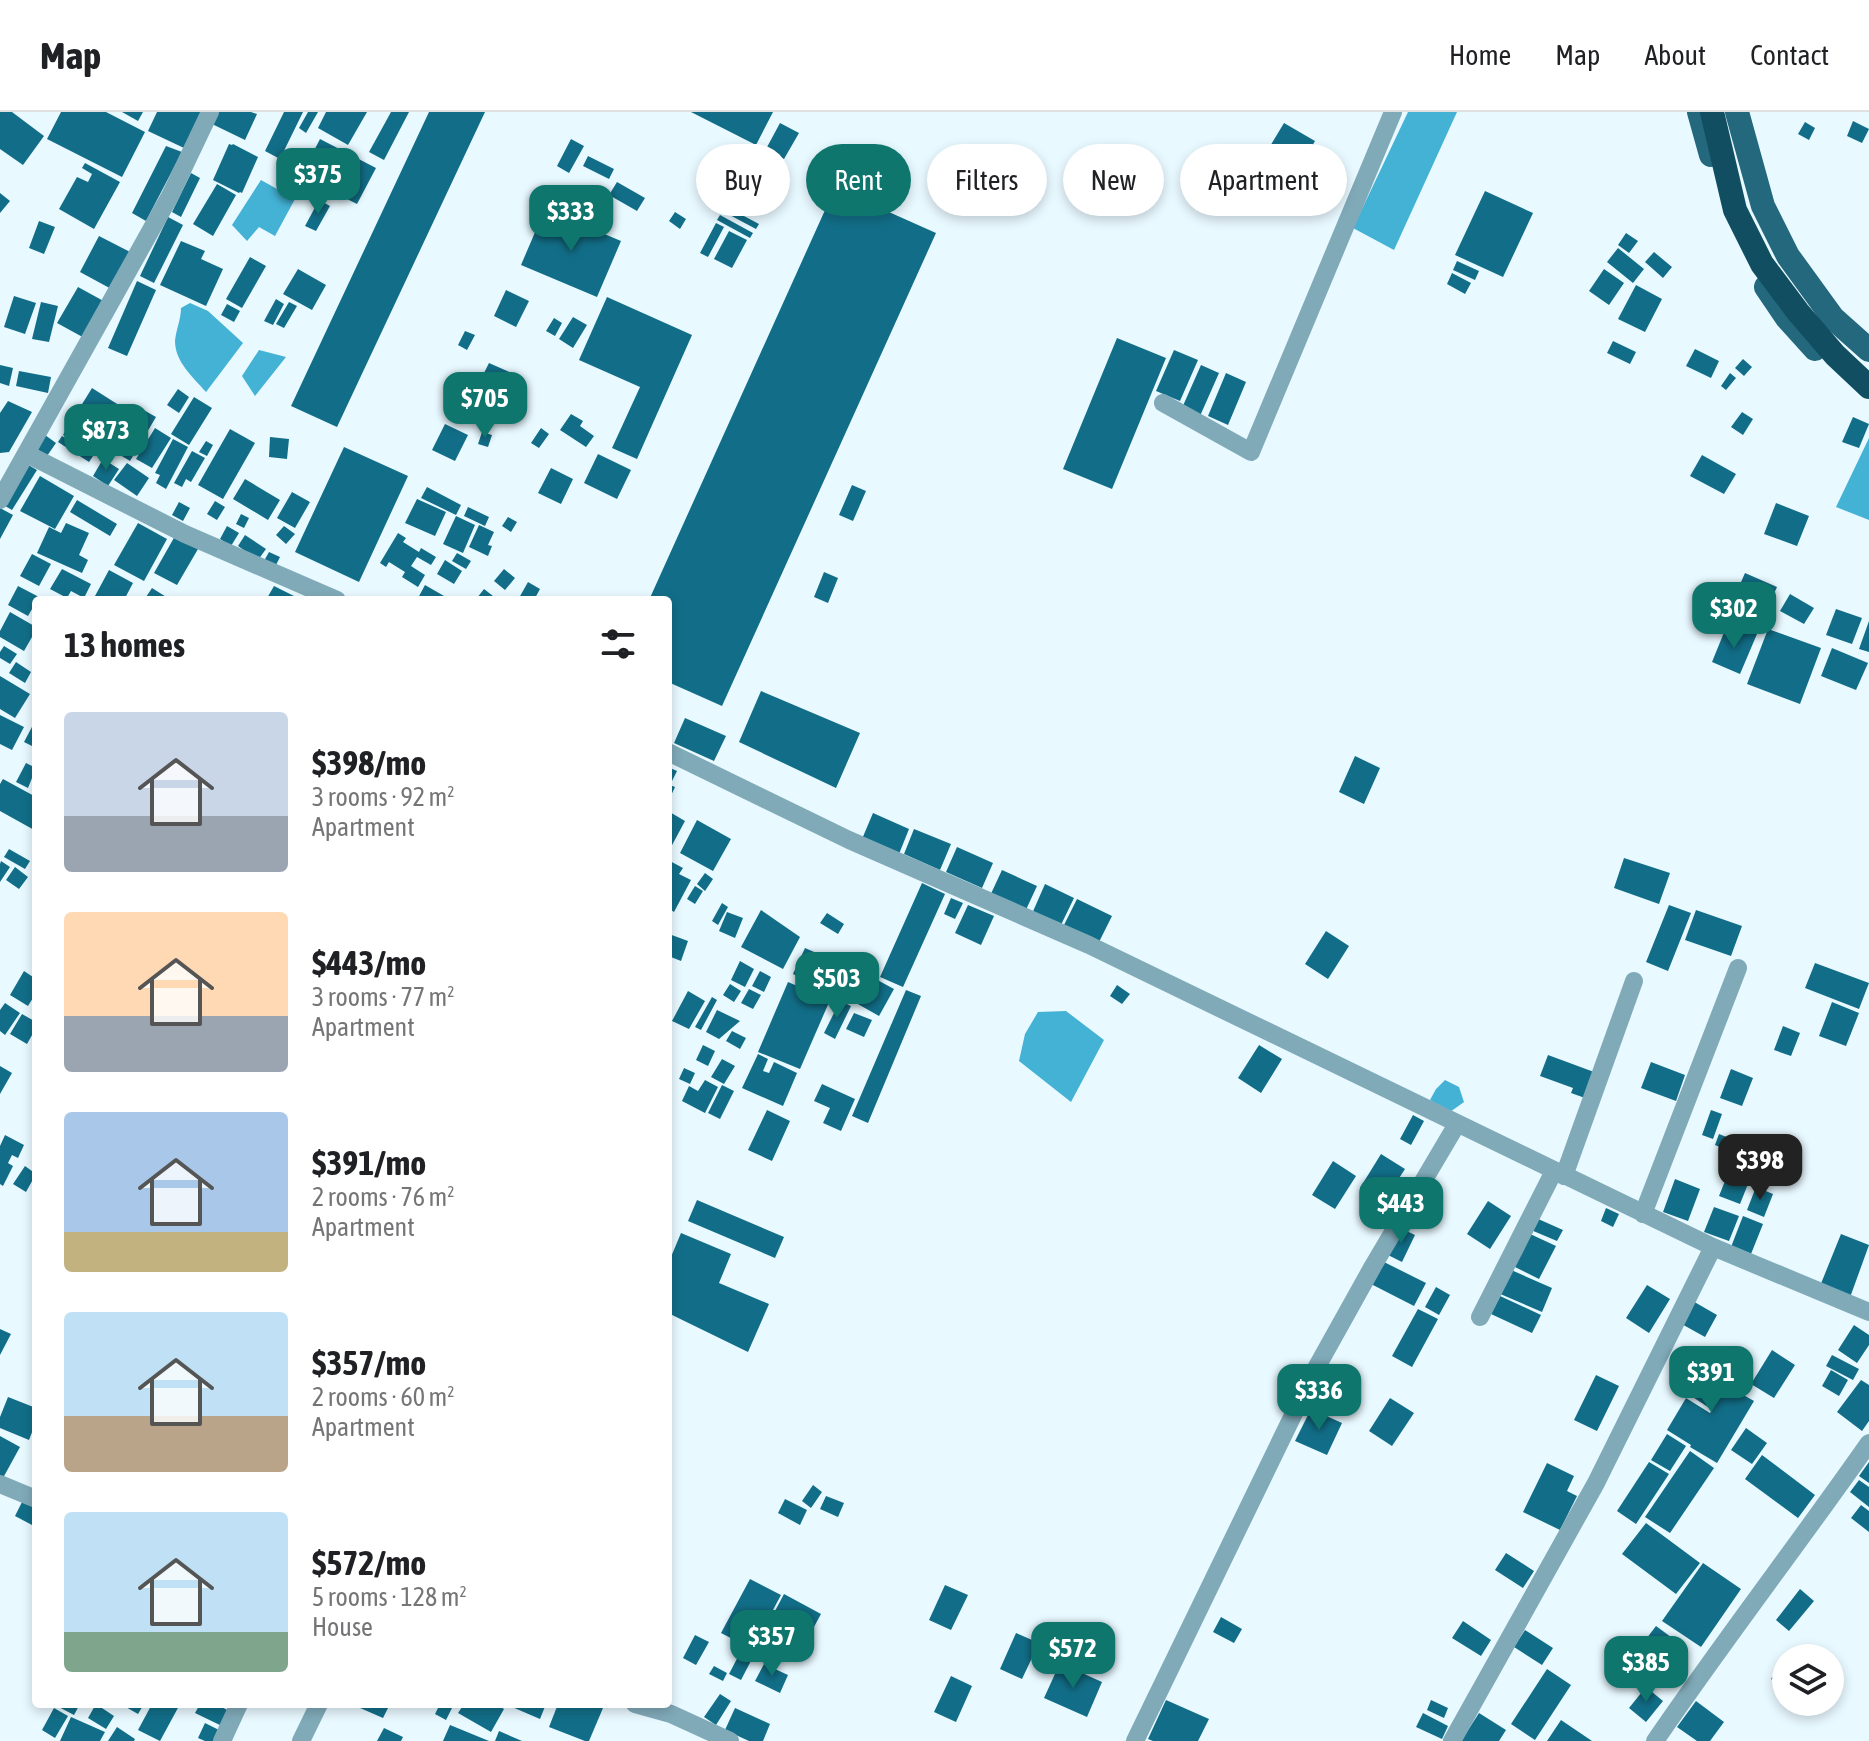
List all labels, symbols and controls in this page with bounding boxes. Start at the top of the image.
text: Map [40,34,101,77]
text: Home [1449,39,1511,71]
text: Map [1555,39,1600,71]
text: About [1644,39,1706,71]
text: Contact [1750,39,1829,71]
chip: Buy [696,144,790,216]
chip: Rent [806,144,911,216]
chip: Filters [927,144,1047,216]
chip: New [1063,144,1164,216]
chip: Apartment [1180,144,1347,216]
pin: $375 [271,148,365,216]
text: $375 [294,159,342,189]
pin: $333 [524,185,618,253]
text: $333 [547,196,595,226]
pin: $705 [438,372,532,440]
text: $705 [461,383,509,413]
pin: $873 [59,404,153,472]
text: $873 [82,415,130,445]
pin: $302 [1687,582,1781,650]
text: $302 [1710,593,1758,623]
icon: filters [596,622,640,666]
text: 13 homes [64,625,185,664]
text: $398/mo [312,743,426,782]
icon: home [128,744,224,840]
text: 3 rooms · 92 m² [312,782,454,812]
text: Apartment [312,812,415,842]
text: $443/mo [312,943,426,982]
icon: home [128,944,224,1040]
pin: $503 [790,952,884,1020]
text: $503 [813,963,861,993]
text: 3 rooms · 77 m² [312,982,454,1012]
text: Apartment [312,1012,415,1042]
pin: $398 [1713,1134,1807,1202]
text: $391/mo [312,1143,426,1182]
icon: home [128,1144,224,1240]
text: $398 [1736,1145,1784,1175]
pin: $443 [1354,1177,1448,1245]
text: 2 rooms · 76 m² [312,1182,454,1212]
text: $443 [1377,1188,1425,1218]
text: Apartment [312,1212,415,1242]
text: $357/mo [312,1343,426,1382]
icon: home [128,1344,224,1440]
pin: $391 [1664,1346,1758,1414]
text: $391 [1687,1357,1735,1387]
pin: $336 [1272,1364,1366,1432]
text: $336 [1295,1375,1343,1405]
text: 2 rooms · 60 m² [312,1382,454,1412]
text: Apartment [312,1412,415,1442]
text: $572/mo [312,1543,426,1582]
icon: home [128,1544,224,1640]
text: 5 rooms · 128 m² [312,1582,467,1612]
pin: $357 [725,1610,819,1678]
text: House [312,1612,373,1642]
text: $357 [748,1621,796,1651]
pin: $572 [1026,1622,1120,1690]
text: $572 [1049,1633,1097,1663]
pin: $385 [1599,1636,1693,1704]
map controls [1772,1644,1844,1716]
button: layers [1772,1644,1844,1716]
text: $385 [1622,1647,1670,1677]

